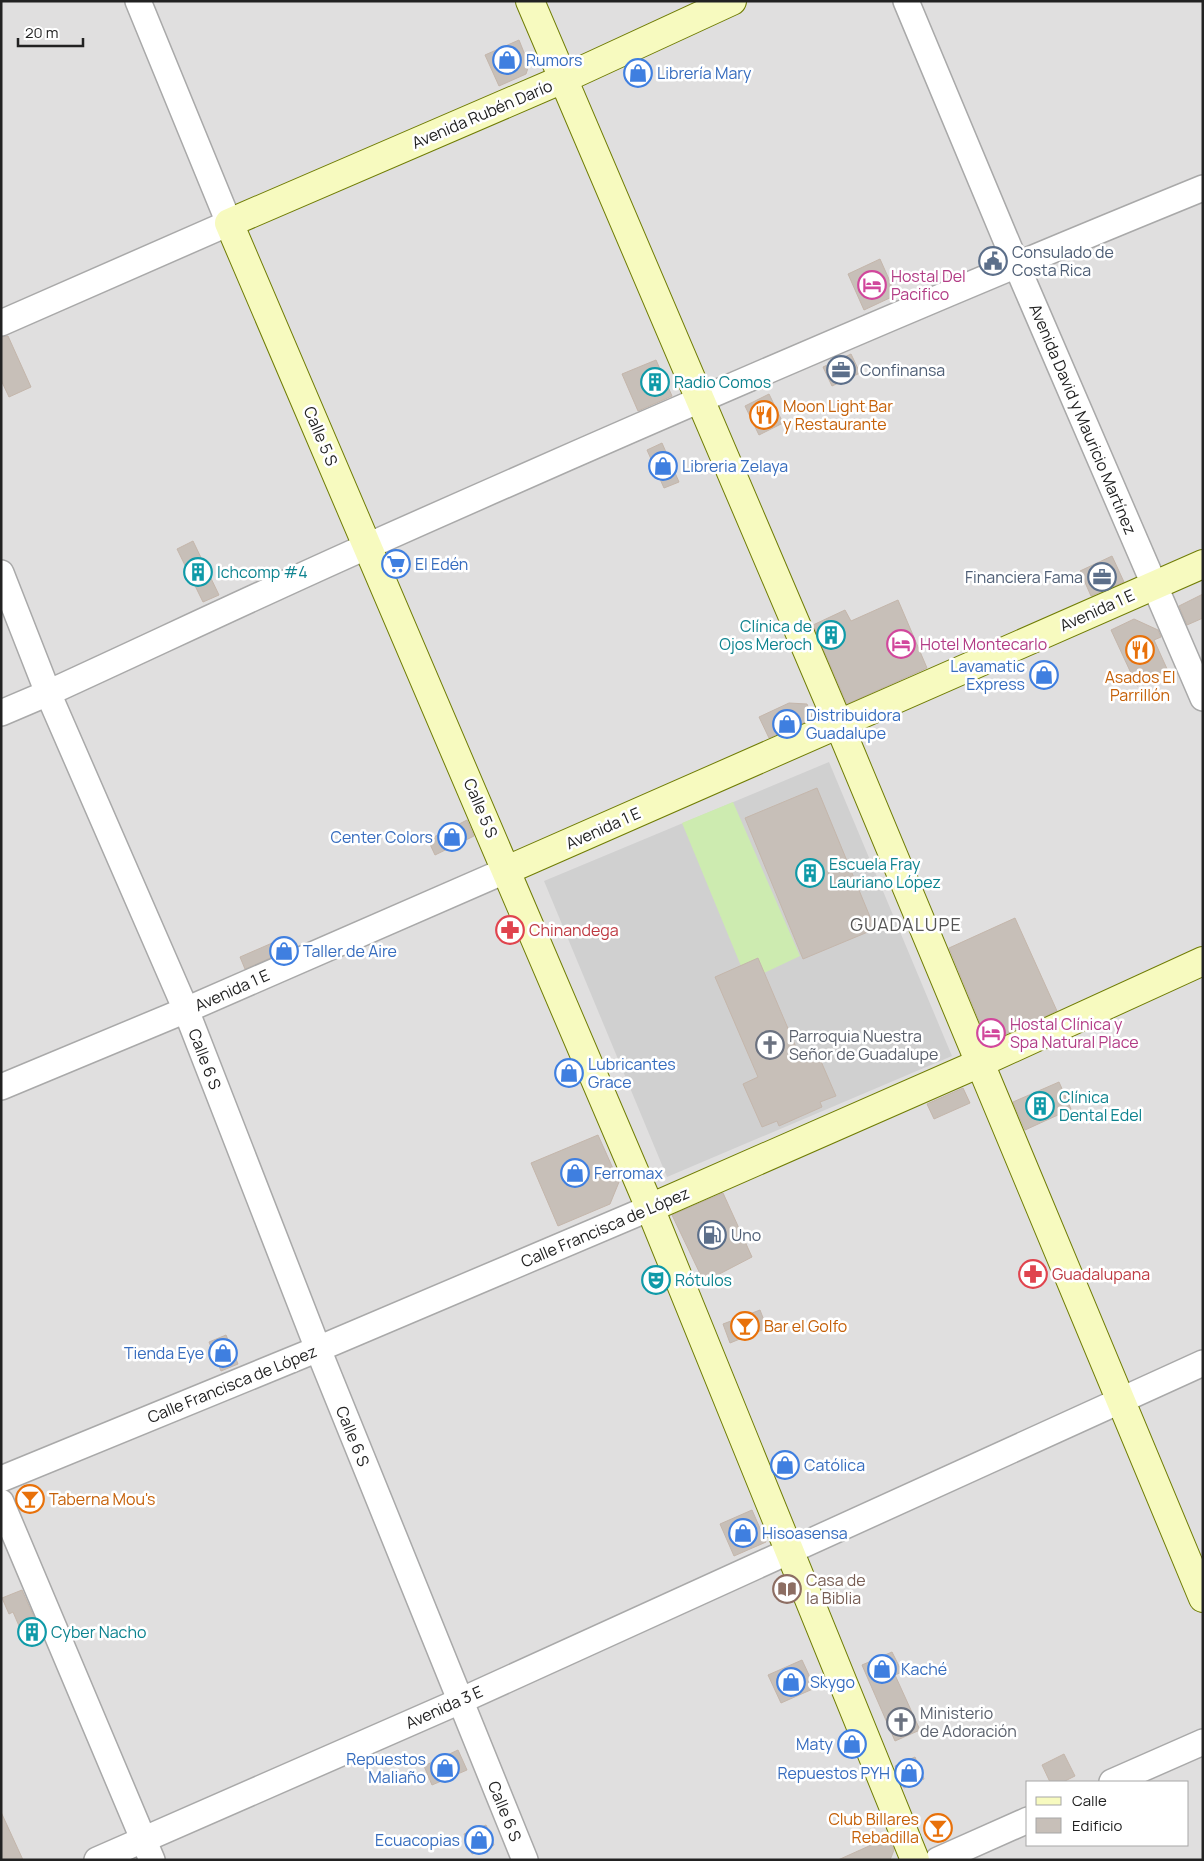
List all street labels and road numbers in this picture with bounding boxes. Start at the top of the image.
street label: Avenida Rubén Darío [408,74,556,154]
street label: Avenida David y Mauricio Martínez [1024,300,1142,538]
street label: Calle 5 S [299,403,343,469]
street label: Avenida 1 E [1056,584,1138,636]
street label: Calle 5 S [459,775,503,841]
street label: Avenida 1 E [562,802,644,854]
street label: Avenida 1 E [191,964,273,1016]
street label: Calle 6 S [183,1025,227,1093]
street label: Calle Francisca de López [517,1182,693,1272]
street label: Calle Francisca de López [144,1340,320,1428]
street label: Calle 6 S [331,1403,375,1470]
street label: Avenida 3 E [402,1680,486,1734]
street label: Calle 6 S [483,1778,527,1845]

